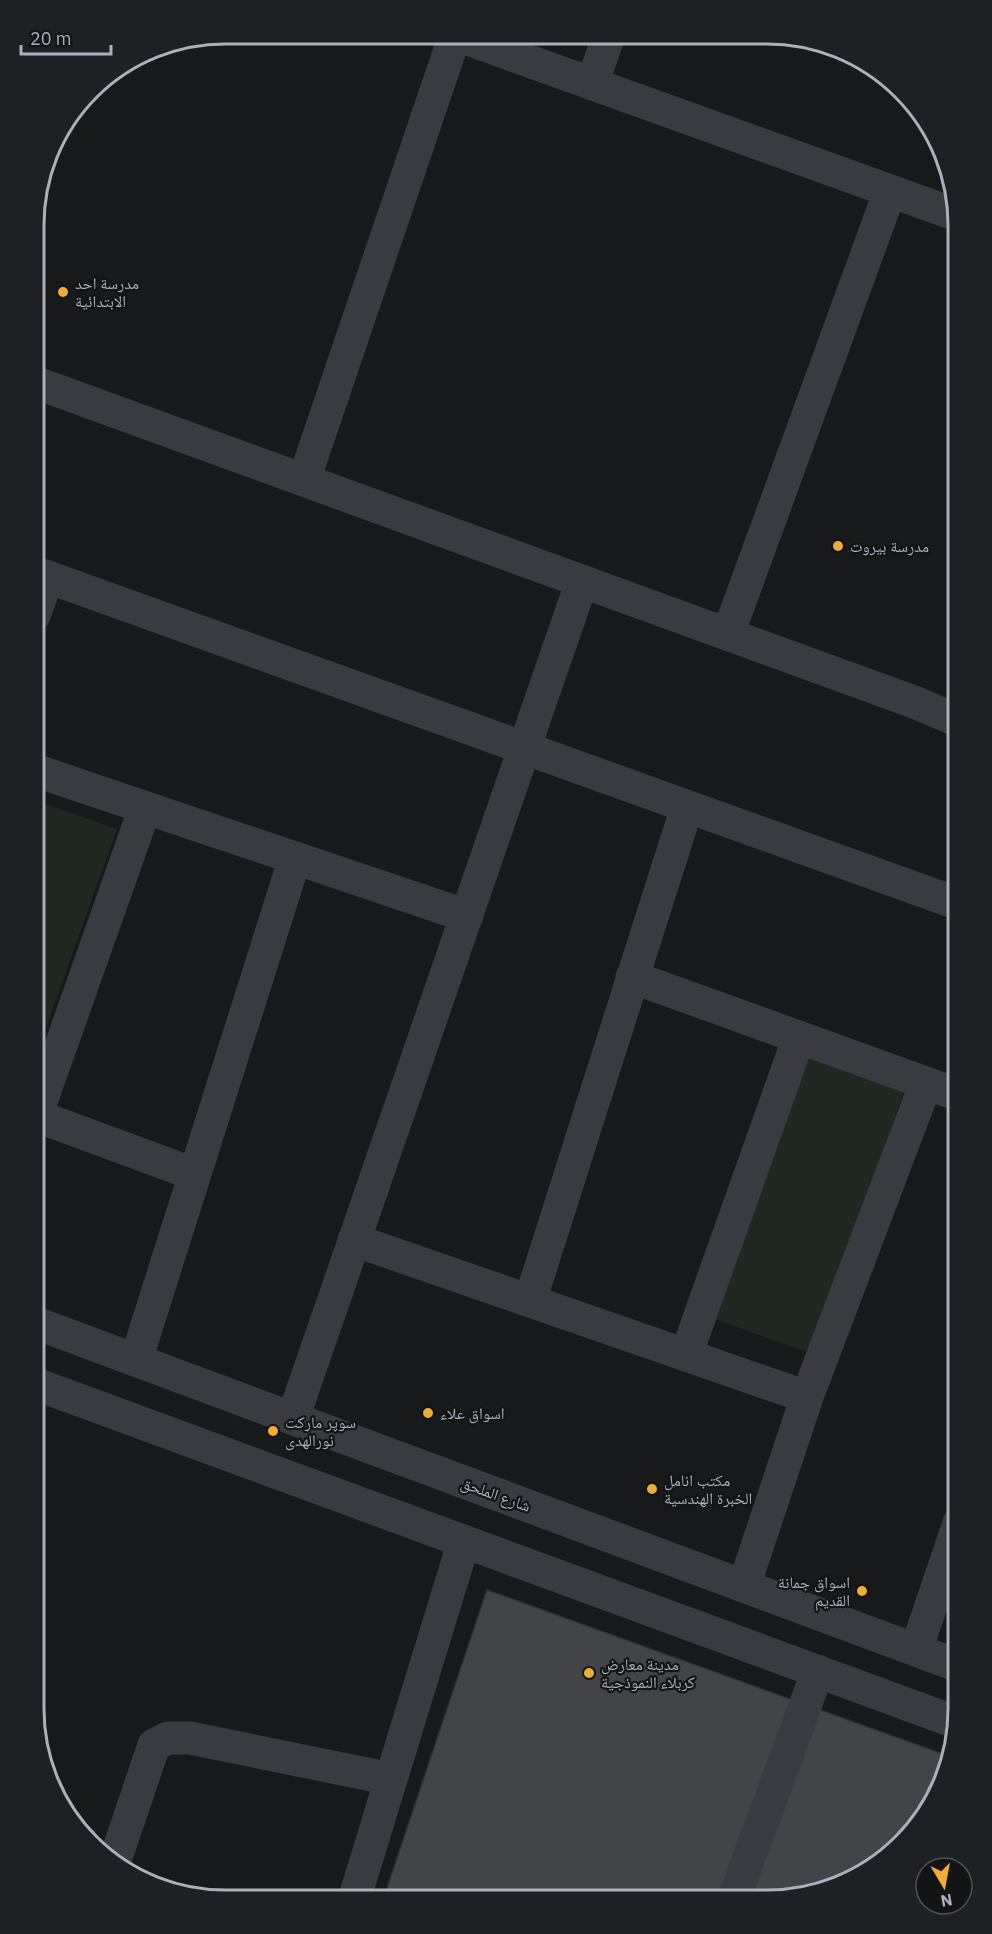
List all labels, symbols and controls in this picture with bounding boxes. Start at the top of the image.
scale bar [21,18,111,56]
text: 20 m [30,27,72,50]
place label: مدرسة احد الابتدائية [75,273,139,311]
marker: مدرسة احد الابتدائية [56,285,70,299]
place label: مدرسة بيروت [850,536,929,556]
marker: مدرسة بيروت [831,539,845,553]
place label: اسواق علاء [440,1403,505,1424]
marker: اسواق علاء [421,1406,435,1420]
place label: سوپر مارکت نورالهدی [285,1412,356,1451]
marker: سوپر مارکت نورالهدی [266,1424,280,1438]
place label: مكتب انامل الخبرة الهندسية [664,1470,752,1508]
street label: شارع الملحق [458,1472,534,1517]
marker: مكتب انامل الخبرة الهندسية [645,1482,659,1496]
place label: اسواق جمانة القديم [778,1572,850,1611]
marker: اسواق جمانة القديم [855,1584,869,1598]
place label: مدينة معارض كربلاء النموذجية [601,1654,695,1692]
marker: مدينة معارض كربلاء النموذجية [582,1666,596,1680]
north arrow [914,1856,974,1916]
text: N [939,1890,954,1912]

